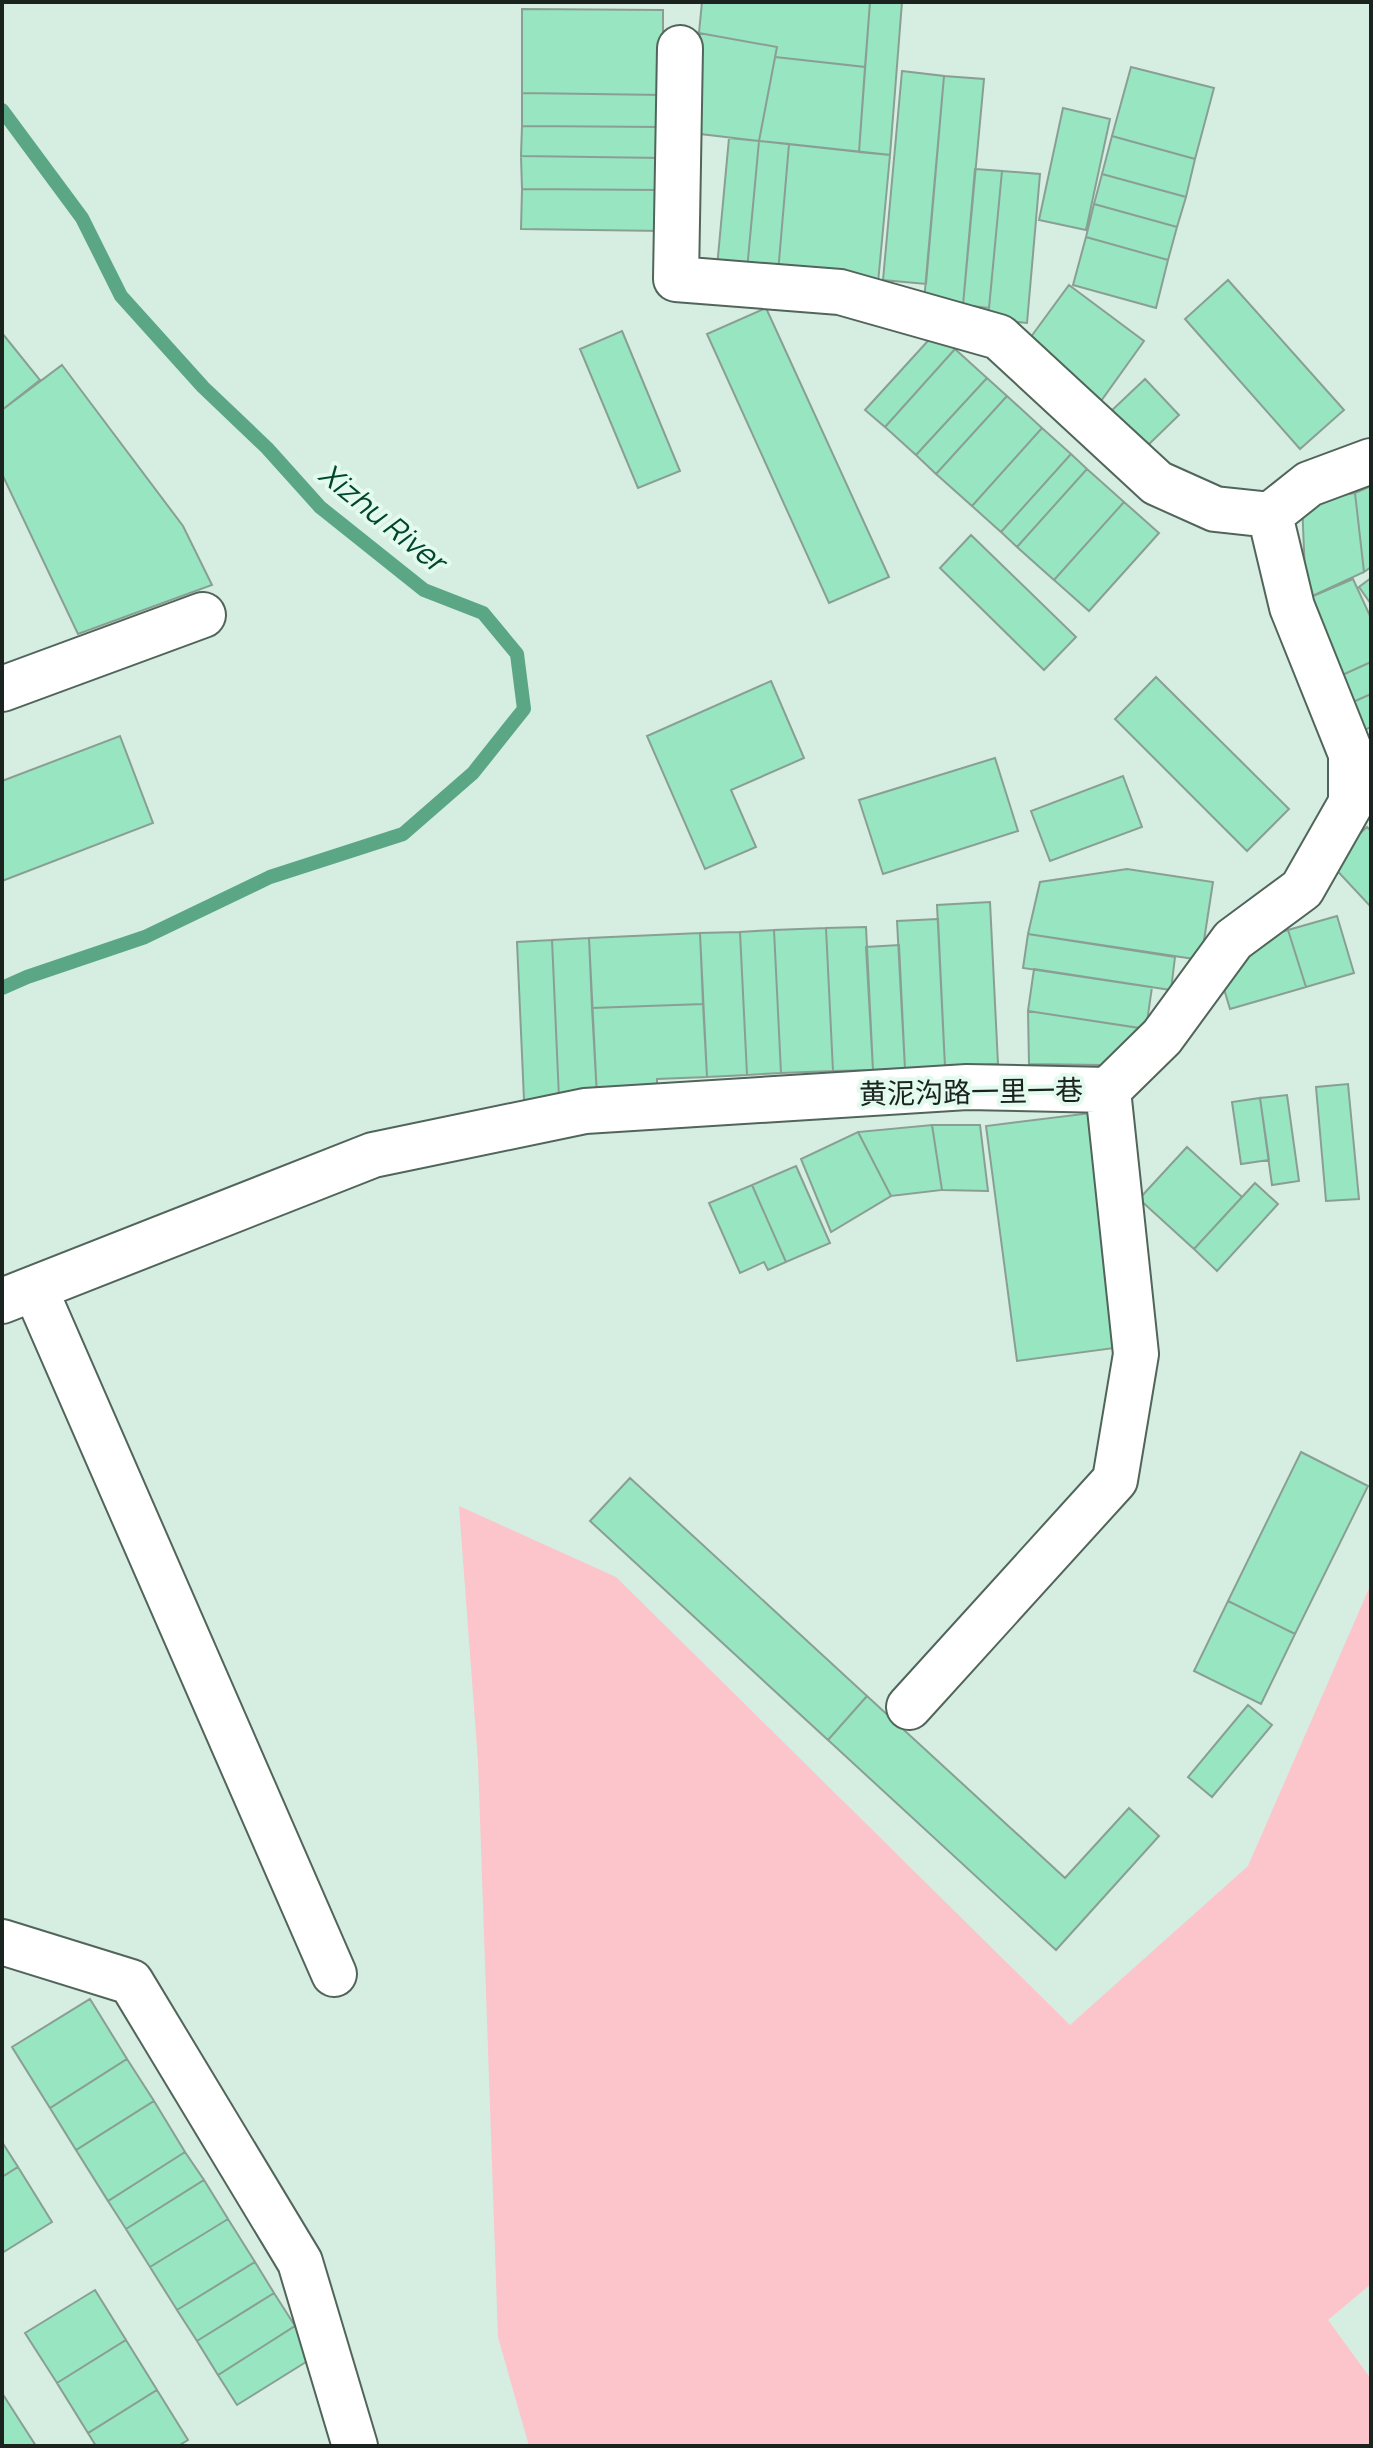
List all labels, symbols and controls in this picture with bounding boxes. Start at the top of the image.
water label: Xizhu River [311,453,458,583]
street label: 黄泥沟路一里一巷 [859,1070,1083,1112]

